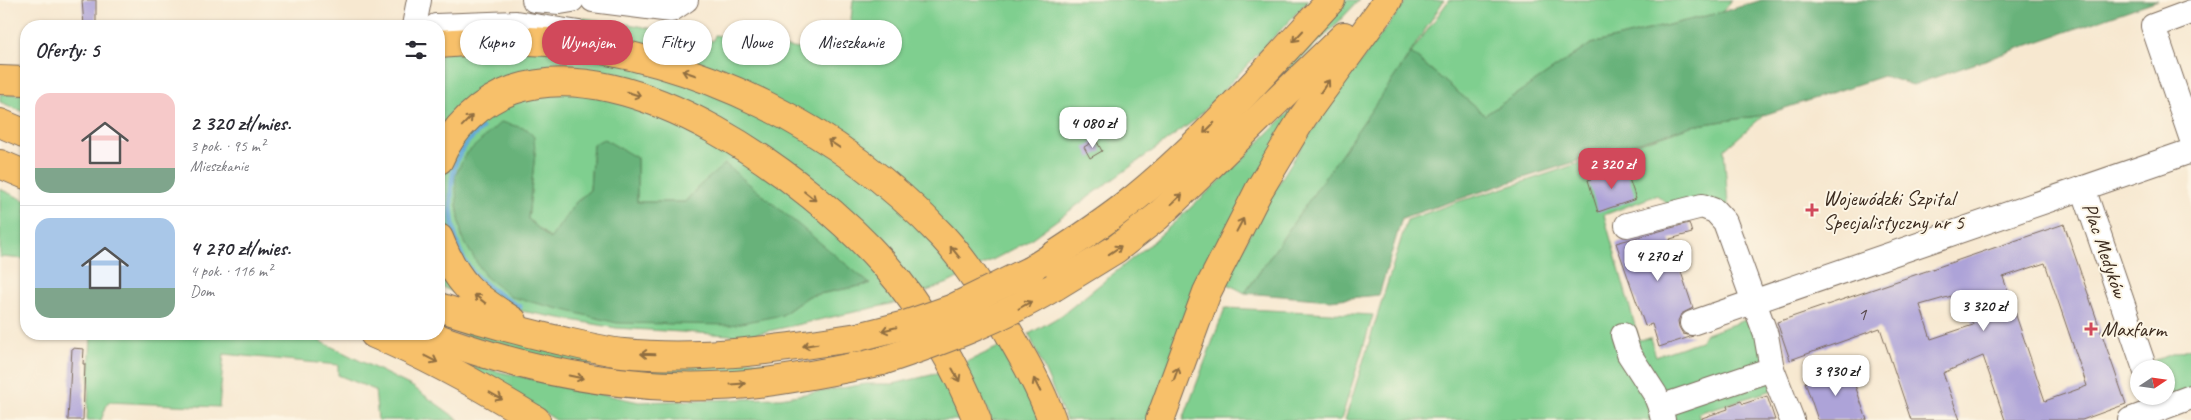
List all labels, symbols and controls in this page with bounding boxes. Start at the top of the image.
chip: Kupno [460,20,532,65]
chip: Wynajem [542,20,633,65]
chip: Filtry [643,20,712,65]
chip: Nowe [722,20,790,65]
chip: Mieszkanie [800,20,902,65]
one-way arrow [1292,29,1304,42]
icon: filters [402,36,430,64]
text: Oferty: 5 [35,37,99,63]
one-way arrow [682,68,697,77]
one-way arrow [1320,79,1330,93]
one-way arrow [626,90,642,100]
pin: 4 080 zł [1041,106,1145,149]
text: 2 320 zł/mies. [190,110,291,136]
icon: home [75,113,135,173]
text: 4 080 zł [1070,113,1116,133]
one-way arrow [460,115,472,127]
one-way arrow [1202,122,1215,134]
text: 3 pok. · 95 m² [190,136,265,156]
one-way arrow [827,139,841,149]
pin: 2 320 zł [1560,148,1664,190]
text: 2 320 zł [1589,154,1635,174]
text: Mieszkanie [190,156,248,176]
place label: Wojewódzki Szpital Specjalistyczny nr 5 [1823,185,1966,235]
one-way arrow [803,191,817,201]
one-way arrow [1171,193,1184,205]
street label: Plac Medyków [2077,199,2134,303]
marker: Wojewódzki Szpital Specjalistyczny nr 5 [1805,203,1819,217]
one-way arrow [1236,218,1245,233]
text: 4 270 zł/mies. [190,235,291,261]
icon: home [75,238,135,298]
pin: 4 270 zł [1606,240,1710,282]
one-way arrow [1108,245,1122,255]
one-way arrow [949,246,960,259]
text: 4 270 zł [1635,246,1681,266]
text: 4 pok. · 116 m² [190,261,272,281]
text: Dom [190,281,214,301]
pin: 3 320 zł [1932,290,2036,332]
one-way arrow [473,294,487,304]
text: 3 320 zł [1961,296,2007,316]
one-way arrow [1017,299,1031,309]
house number: 1 [1858,302,1868,326]
place label: Maxfarm [2101,316,2169,342]
marker: Maxfarm [2085,323,2097,335]
one-way arrow [882,325,898,334]
one-way arrow [803,340,819,350]
one-way arrow [641,349,657,359]
pin: 3 930 zł [1784,354,1888,397]
one-way arrow [423,355,438,364]
north arrow [2130,360,2175,405]
map controls [2130,360,2175,405]
text: 3 930 zł [1814,361,1859,381]
one-way arrow [951,367,961,382]
one-way arrow [1172,367,1181,382]
one-way arrow [567,372,583,382]
one-way arrow [1032,378,1041,393]
one-way arrow [729,379,745,389]
one-way arrow [488,391,502,401]

